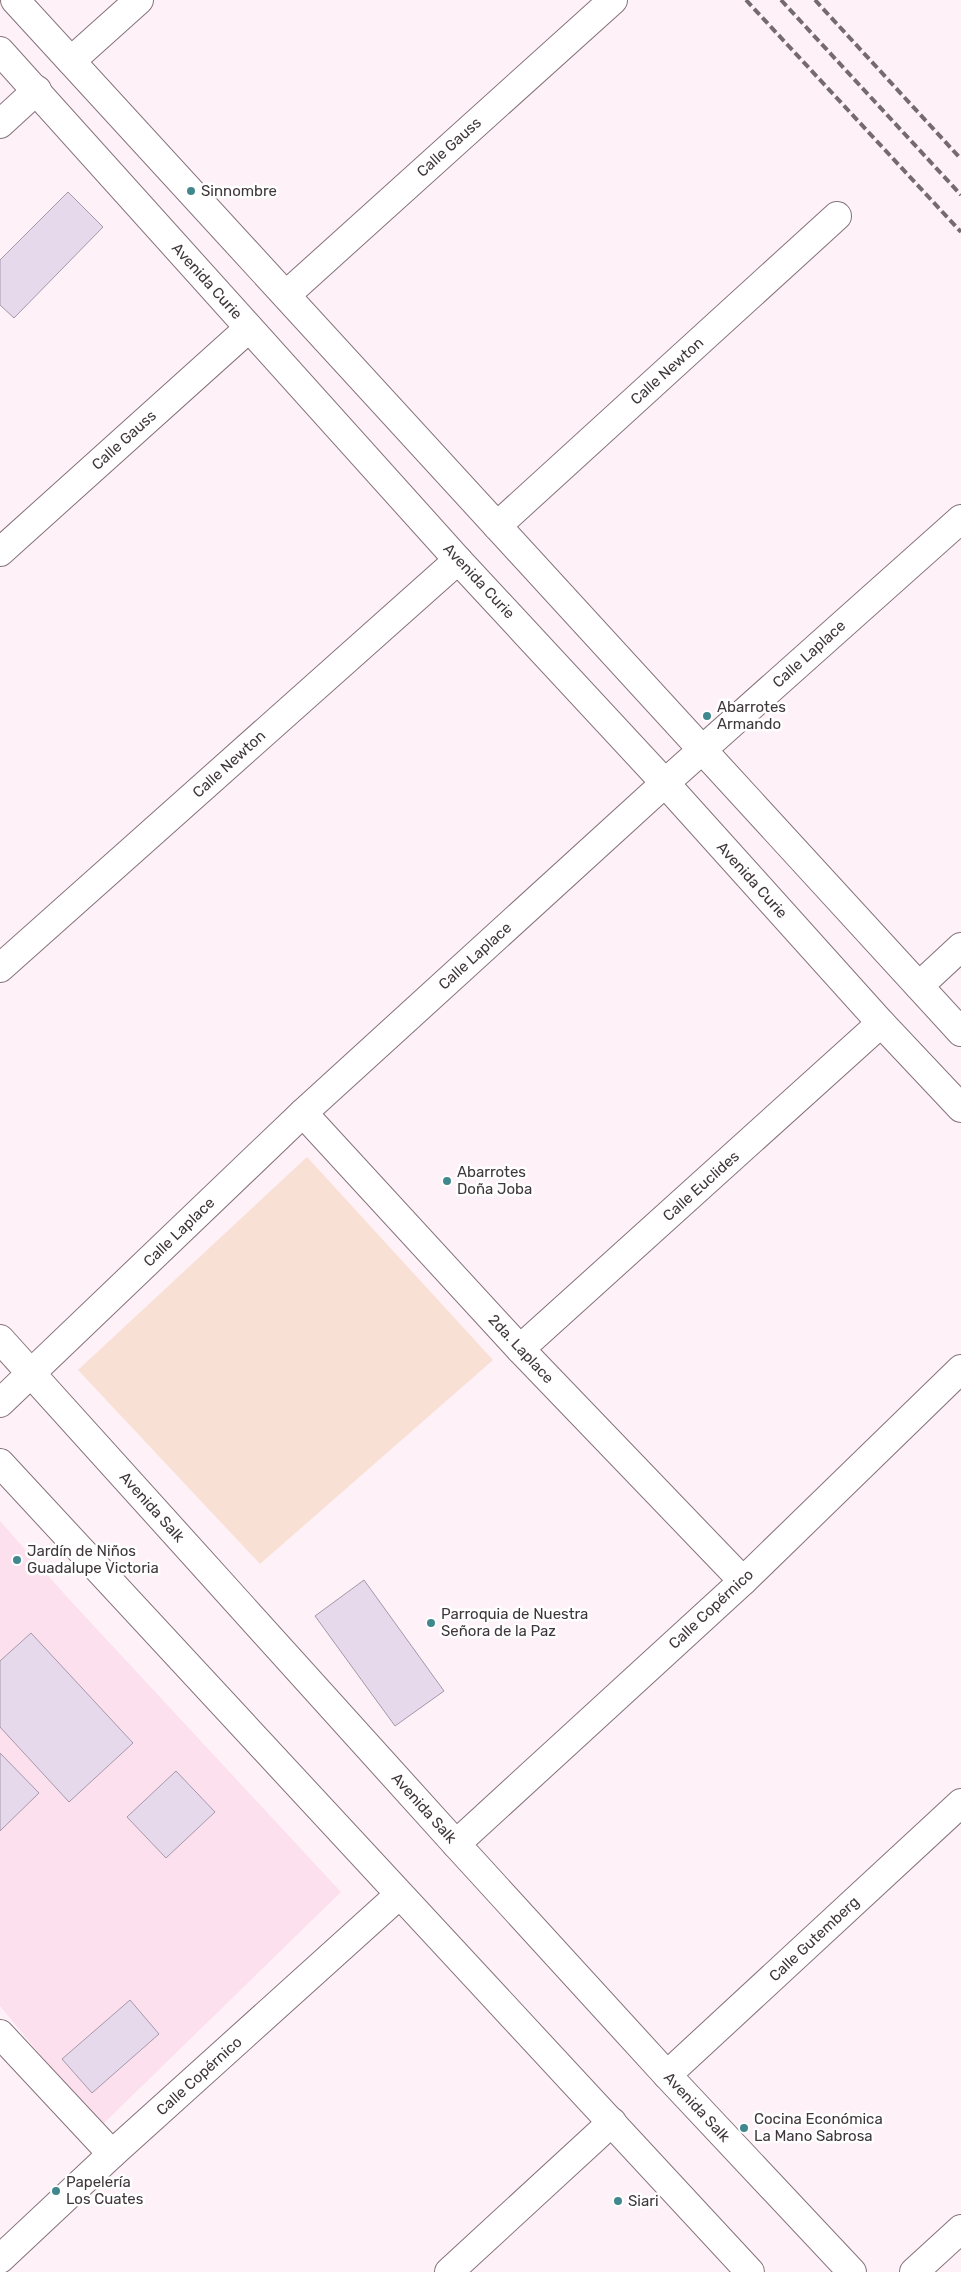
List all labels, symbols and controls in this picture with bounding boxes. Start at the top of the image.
street label: Calle Gauss [413,113,485,181]
place label: Sinnombre [201,182,277,200]
marker: Sinnombre [185,185,197,197]
street label: Avenida Curie [168,239,246,323]
street label: Calle Newton [627,334,707,408]
street label: Calle Gauss [88,406,160,474]
street label: Avenida Curie [440,540,518,622]
street label: Calle Laplace [769,617,849,691]
place label: Abarrotes Armando [717,698,786,733]
marker: Abarrotes Armando [701,710,713,722]
street label: Calle Newton [189,727,269,801]
street label: Avenida Curie [713,838,791,922]
street label: Calle Laplace [435,919,515,993]
street label: Calle Euclides [659,1147,743,1225]
place label: Abarrotes Doña Joba [457,1163,532,1198]
marker: Abarrotes Doña Joba [441,1175,453,1187]
street label: Calle Laplace [140,1194,218,1270]
street label: 2da. Laplace [484,1311,558,1387]
street label: Avenida Salk [116,1468,189,1546]
place label: Jardín de Niños Guadalupe Victoria [27,1542,159,1577]
marker: Jardín de Niños Guadalupe Victoria [11,1554,23,1566]
street label: Calle Copérnico [665,1565,757,1653]
place label: Parroquia de Nuestra Señora de la Paz [441,1605,588,1640]
marker: Parroquia de Nuestra Señora de la Paz [425,1617,437,1629]
street label: Avenida Salk [388,1769,461,1847]
street label: Calle Gutemberg [765,1893,863,1985]
street label: Calle Copérnico [153,2033,245,2119]
street label: Avenida Salk [660,2068,734,2146]
place label: Cocina Económica La Mano Sabrosa [754,2110,883,2145]
marker: Cocina Económica La Mano Sabrosa [738,2122,750,2134]
place label: Papelería Los Cuates [66,2173,144,2208]
marker: Papelería Los Cuates [50,2185,62,2197]
place label: Siari [628,2192,659,2210]
marker: Siari [612,2195,624,2207]

